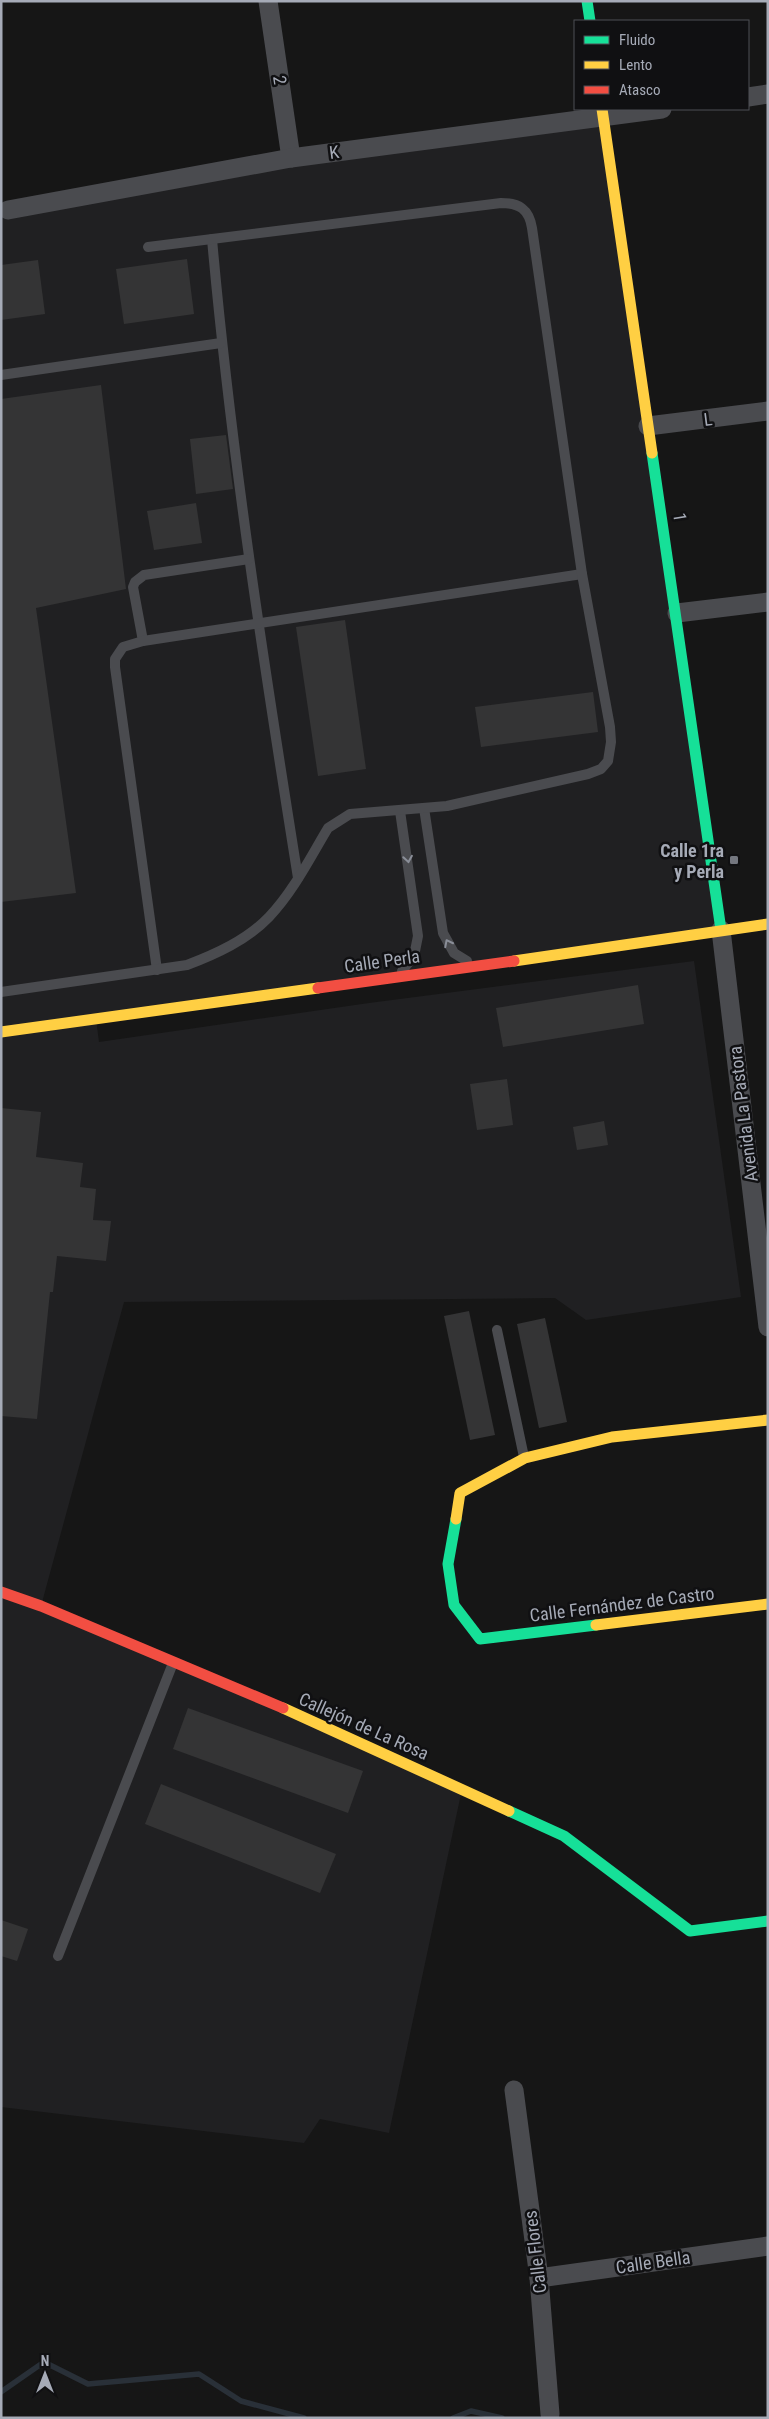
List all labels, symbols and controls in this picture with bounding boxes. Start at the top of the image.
legend [574,20,749,110]
text: Fluido [619,31,655,49]
text: Lento [619,56,652,74]
street label: 2 [269,74,291,86]
text: Atasco [619,81,660,99]
street label: K [328,141,340,163]
street label: L [702,408,714,430]
street label: 1 [669,511,691,523]
place label: Calle 1ra y Perla [660,840,724,882]
one-way arrow [402,854,412,863]
marker: Calle 1ra y Perla [728,854,740,866]
one-way arrow [444,939,454,948]
street label: Calle Perla [343,945,421,977]
street label: Avenida La Pastora [724,1045,762,1183]
street label: Calle Fernández de Castro [529,1582,715,1626]
street label: Callejón de La Rosa [296,1688,432,1764]
street label: Calle Flores [519,2209,551,2295]
street label: Calle Bella [614,2246,692,2278]
north arrow [20,2349,70,2399]
text: N [41,2353,49,2369]

